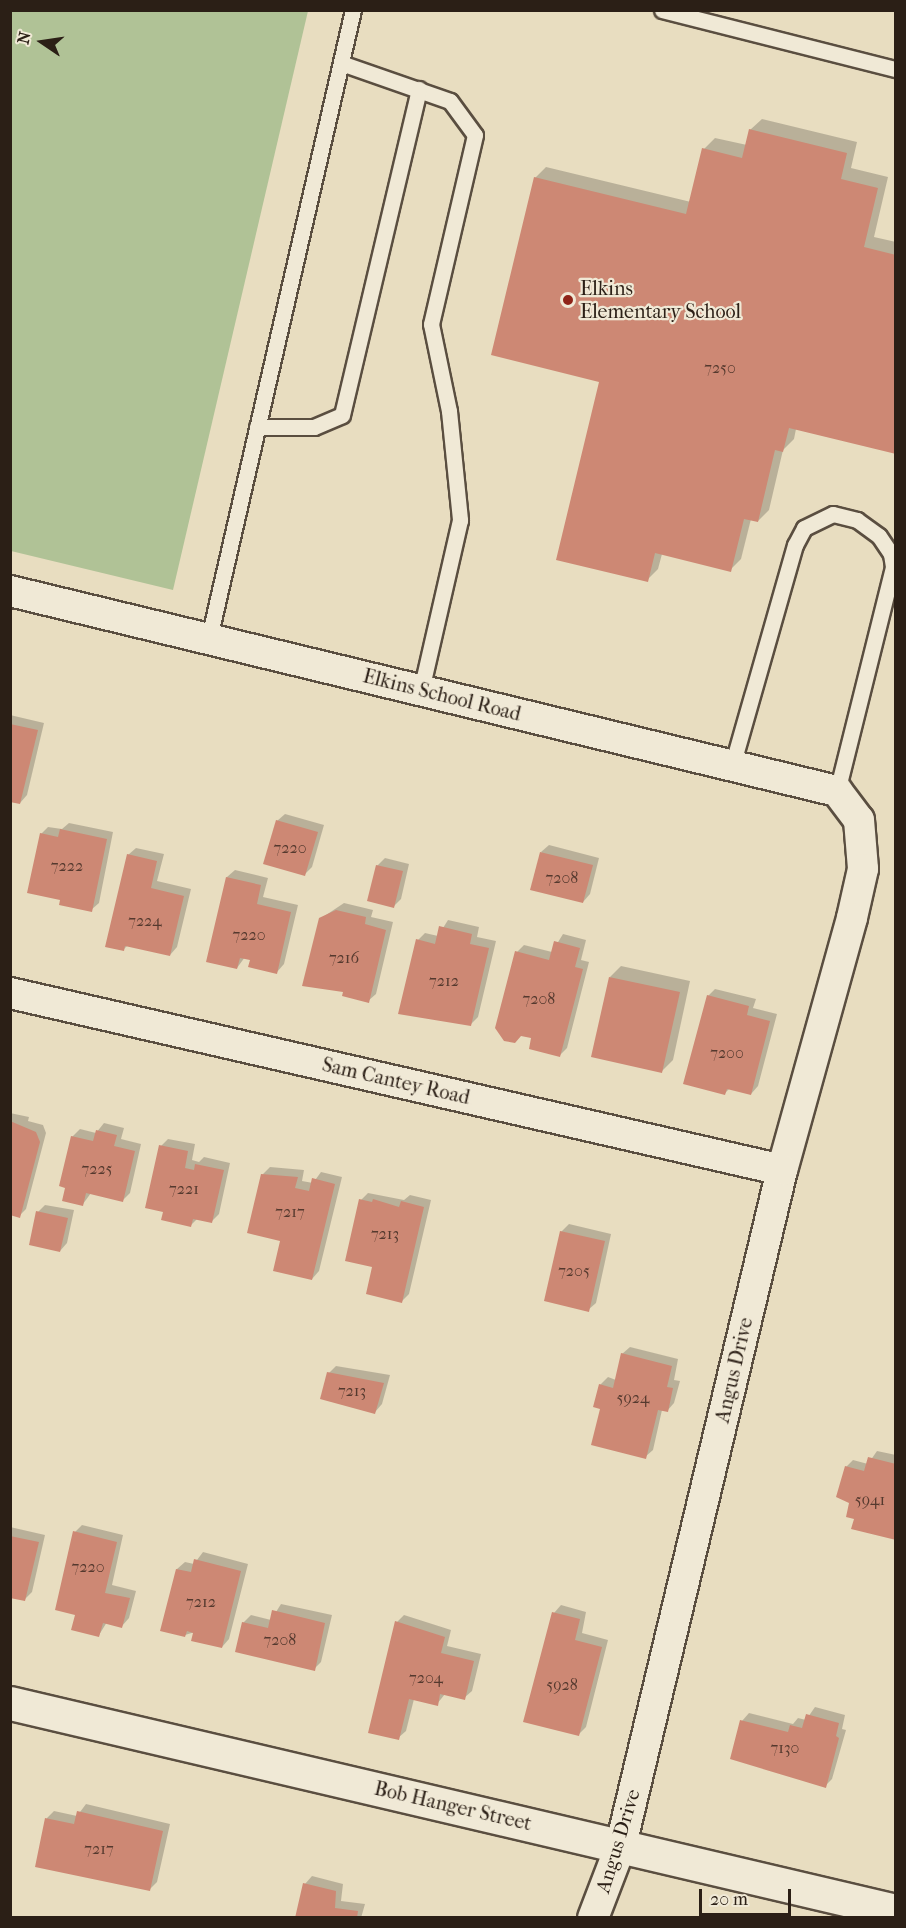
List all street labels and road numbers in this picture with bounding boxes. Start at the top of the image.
street label: Elkins School Road [361,664,523,726]
street label: Sam Cantey Road [320,1052,472,1110]
street label: Angus Drive [710,1315,758,1425]
street label: Bob Hanger Street [372,1776,534,1836]
street label: Angus Drive [591,1786,645,1896]

